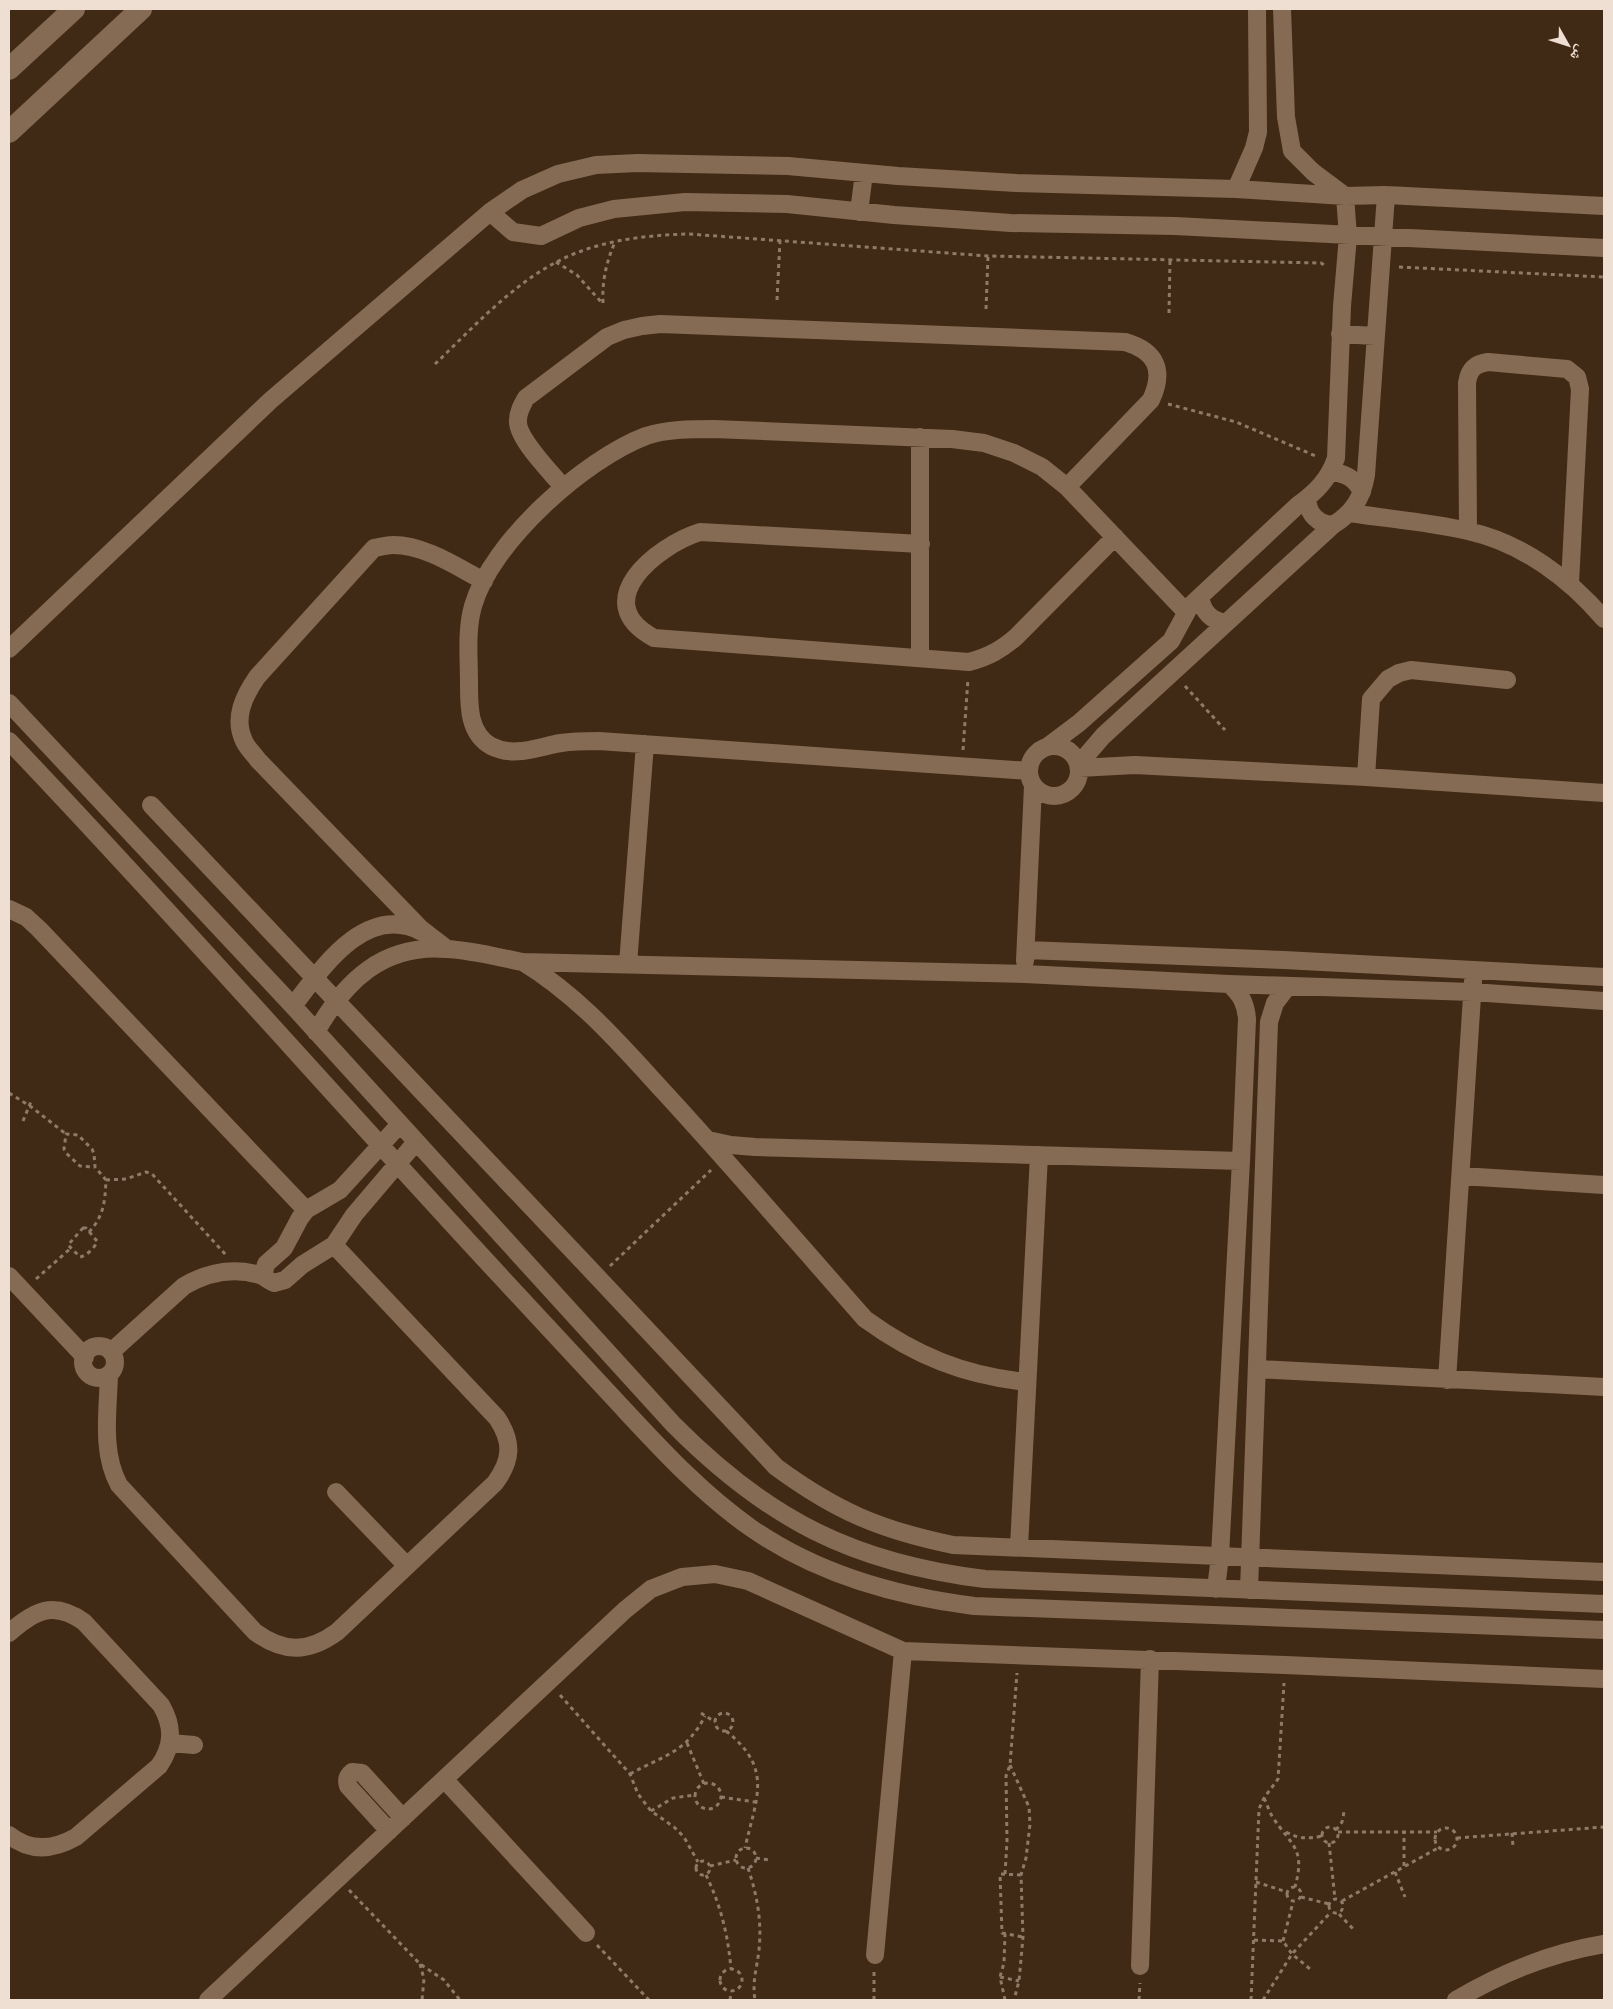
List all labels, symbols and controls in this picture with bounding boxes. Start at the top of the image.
north arrow [1543,20,1593,70]
text: ش [1566,42,1589,64]

